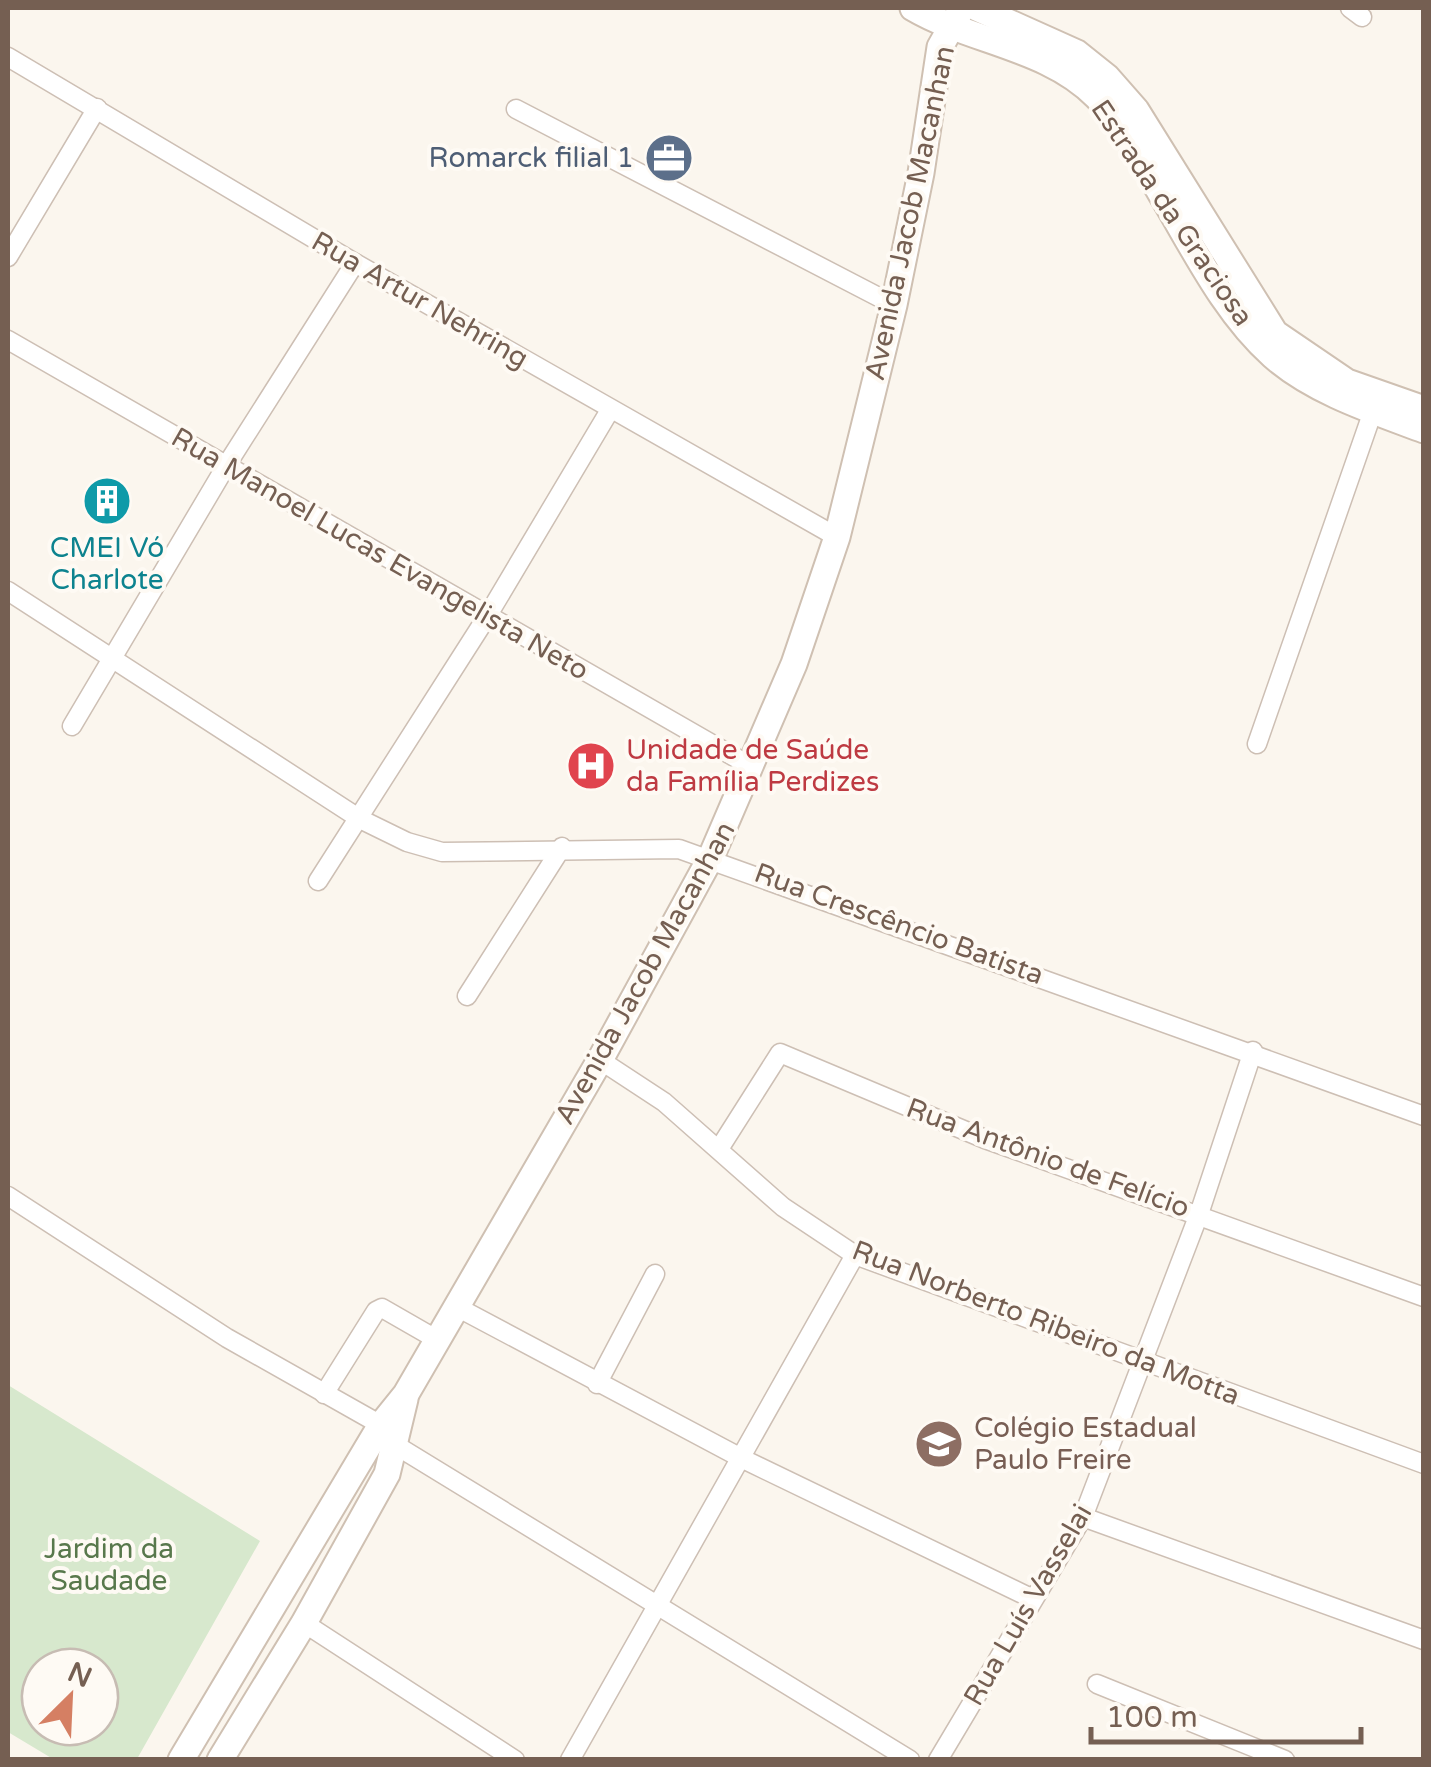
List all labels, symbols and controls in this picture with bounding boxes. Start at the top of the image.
street label: Avenida Jacob Macanhan [858,43,962,383]
street label: Estrada da Graciosa [1084,94,1260,332]
office icon: Romarck filial 1 [643,132,695,184]
place label: Romarck filial 1 [428,141,634,175]
street label: Rua Artur Nehring [306,224,534,376]
street label: Rua Manoel Lucas Evangelista Neto [165,420,595,688]
building icon: CMEI Vó Charlote [81,475,133,527]
place label: CMEI Vó Charlote [50,531,164,597]
place label: Unidade de Saúde da Família Perdizes [626,733,879,799]
hospital icon: Unidade de Saúde da Família Perdizes [565,740,617,792]
street label: Avenida Jacob Macanhan [547,816,743,1130]
street label: Rua Crescêncio Batista [750,856,1048,992]
street label: Rua Antônio de Felício [902,1091,1194,1225]
street label: Rua Norberto Ribeiro da Motta [847,1233,1245,1413]
place label: Colégio Estadual Paulo Freire [974,1411,1197,1477]
school or university icon: Colégio Estadual Paulo Freire [913,1418,965,1470]
street label: Rua Luís Vasselai [957,1498,1099,1712]
park label: Jardim da Saudade [44,1532,174,1598]
north arrow [20,1647,120,1747]
text: N [63,1655,97,1695]
scale bar [1091,1682,1361,1744]
text: 100 m [1106,1699,1198,1736]

